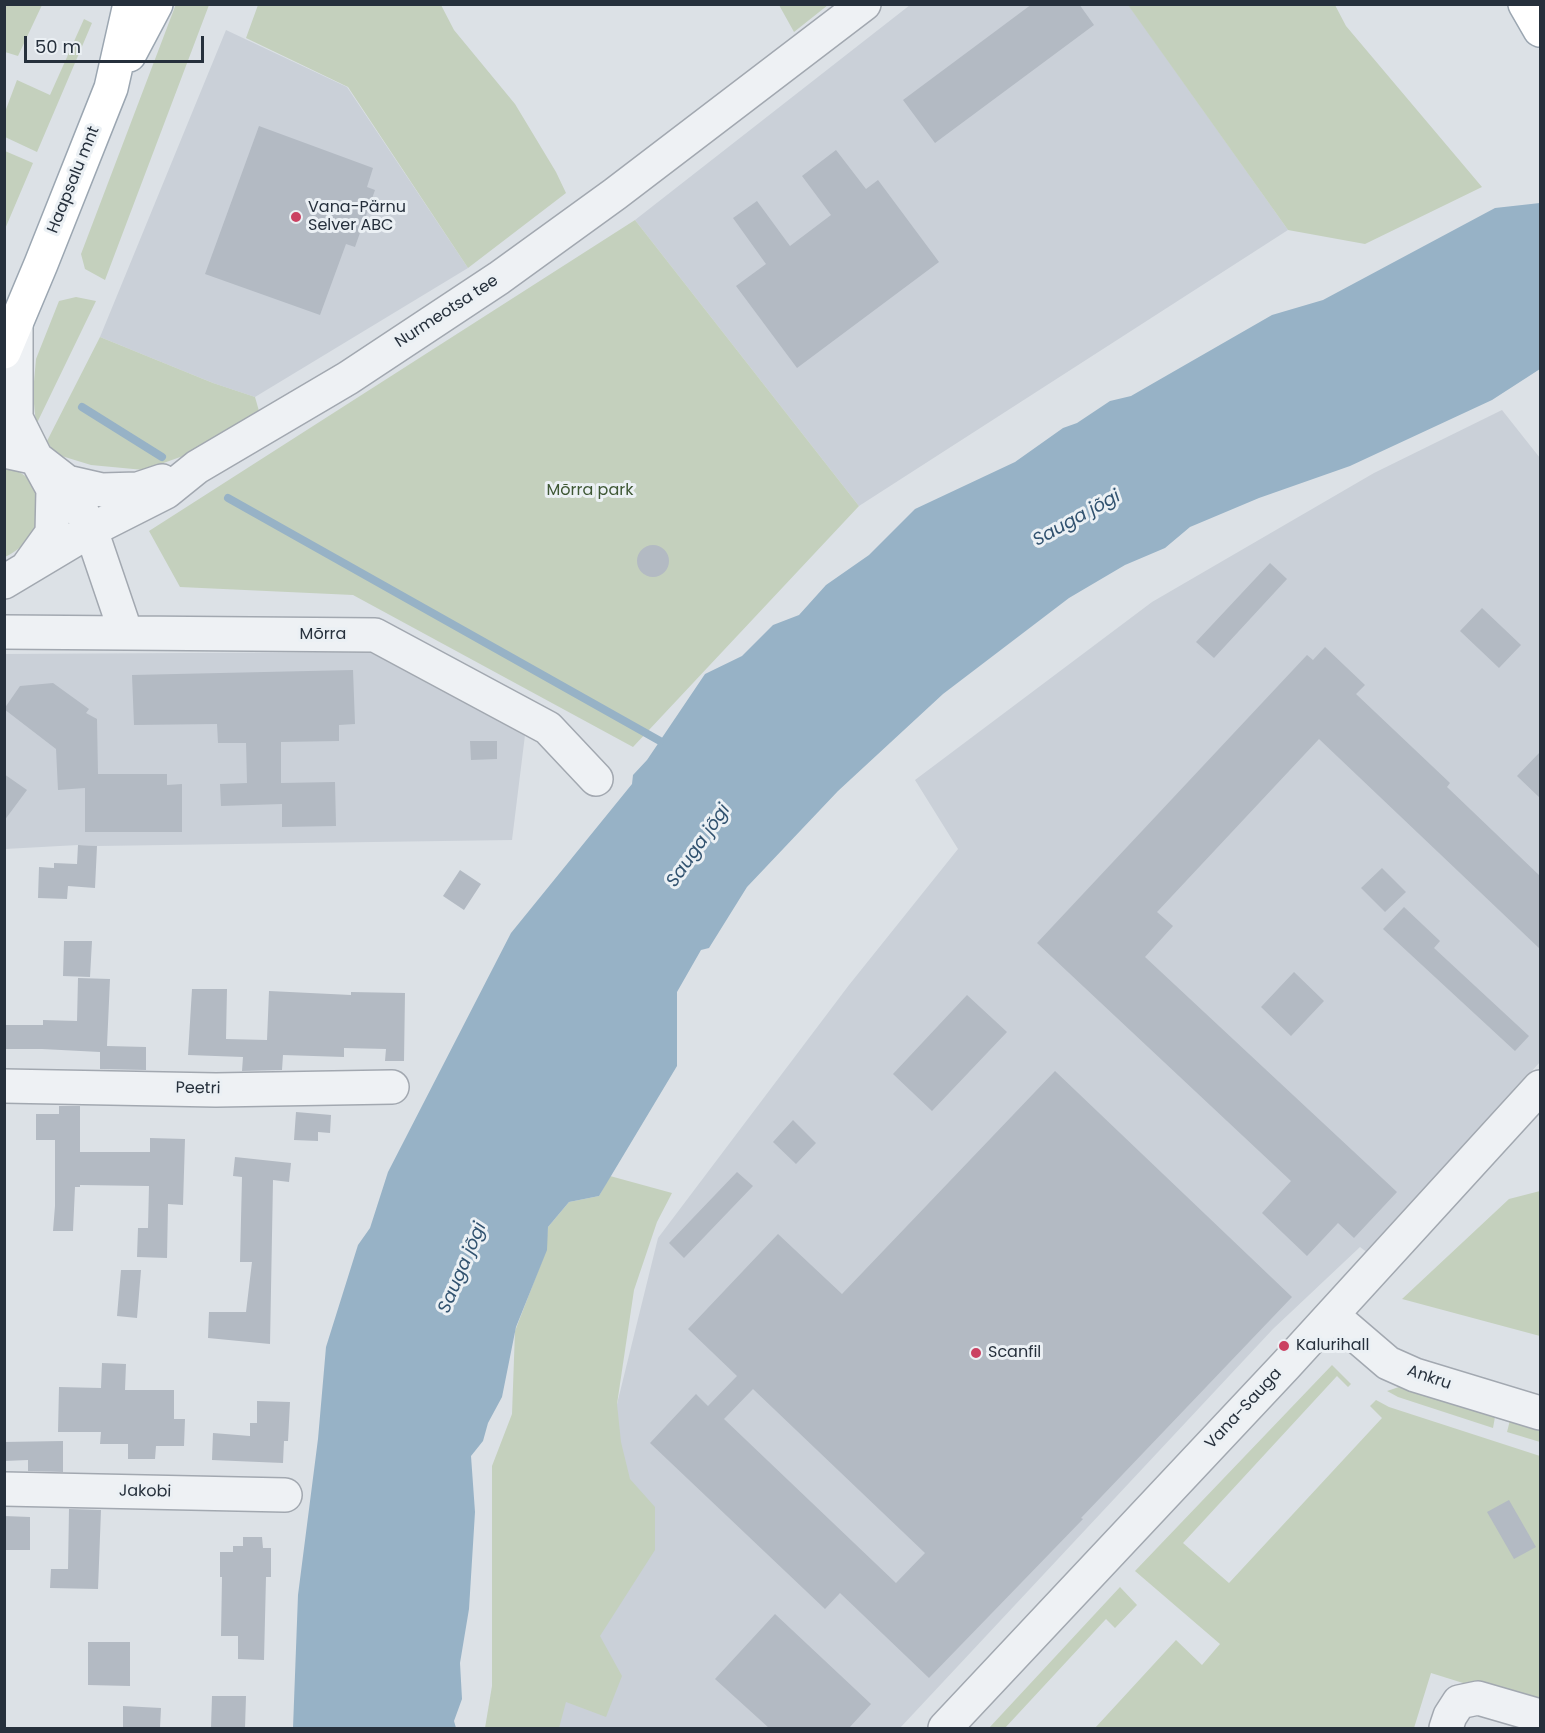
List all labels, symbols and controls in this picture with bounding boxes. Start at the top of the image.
scale bar [27,24,207,62]
text: 50 m [35,34,81,59]
street label: Haapsalu mnt [44,124,104,236]
place label: Vana-Pärnu Selver ABC [308,198,406,236]
marker: Vana-Pärnu Selver ABC [289,210,303,224]
street label: Nurmeotsa tee [392,272,502,352]
park label: Mõrra park [547,481,633,501]
water label: Sauga jõgi [1030,486,1124,552]
street label: Mõrra [300,625,346,645]
water label: Sauga jõgi [662,800,736,892]
street label: Peetri [175,1079,221,1099]
water label: Sauga jõgi [434,1219,492,1317]
place label: Kalurihall [1296,1336,1369,1356]
marker: Kalurihall [1277,1339,1291,1353]
place label: Scanfil [988,1343,1041,1363]
marker: Scanfil [969,1346,983,1360]
street label: Ankru [1404,1362,1454,1394]
street label: Vana-Sauga [1202,1365,1286,1453]
street label: Jakobi [119,1482,171,1502]

